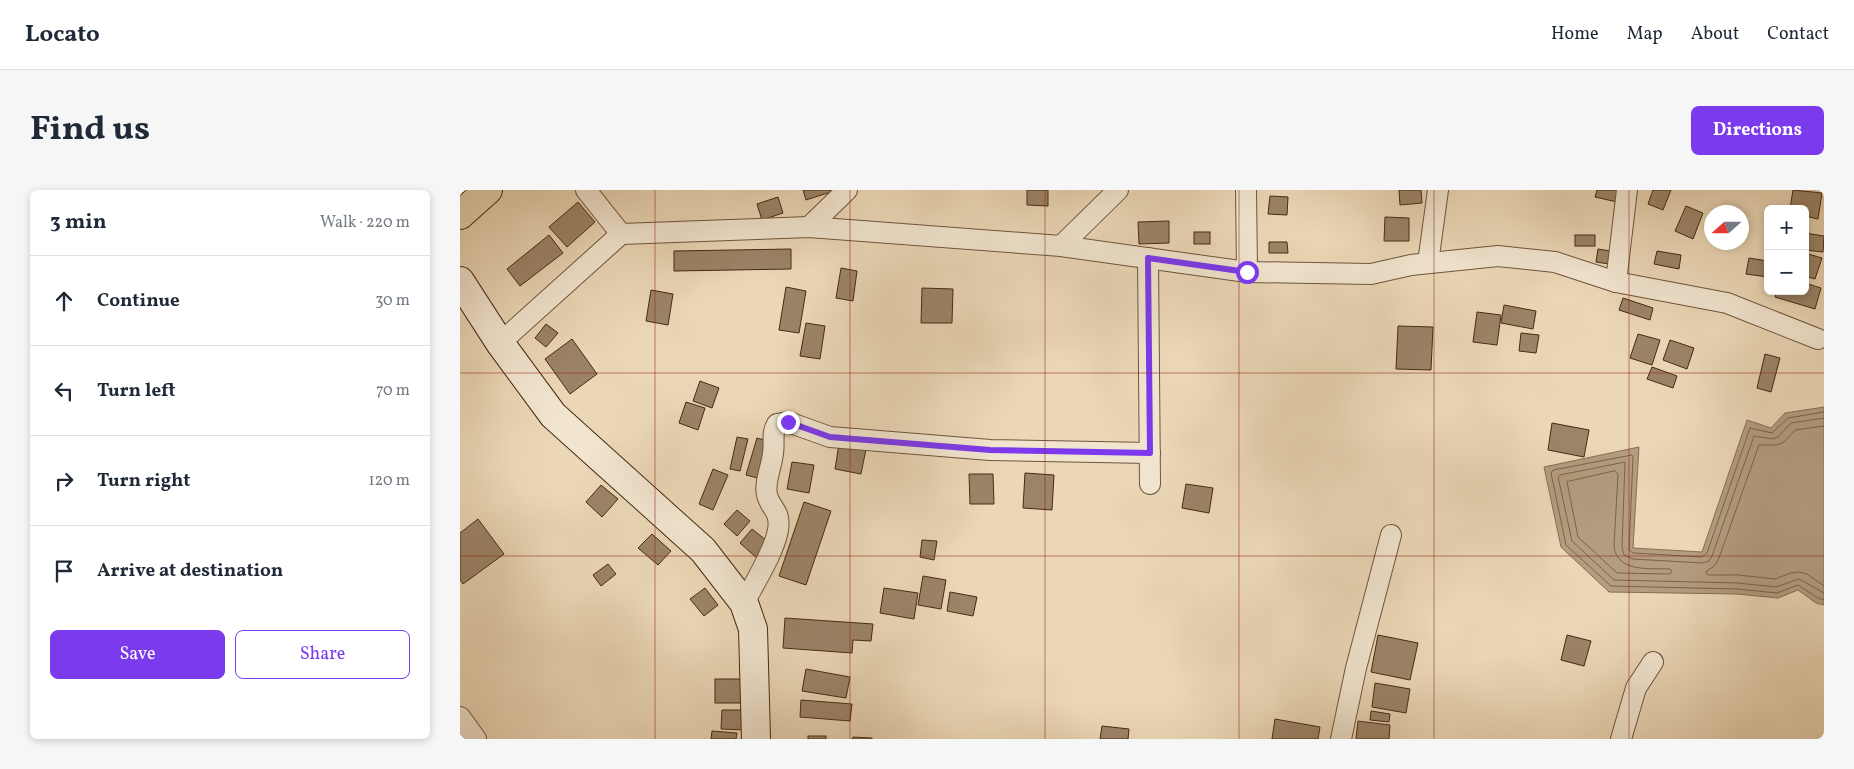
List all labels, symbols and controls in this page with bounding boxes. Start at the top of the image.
text: Locato [25,18,100,52]
text: Home [1551,22,1599,47]
text: Map [1627,22,1663,47]
text: About [1691,22,1739,47]
text: Contact [1767,22,1829,47]
text: Find us [30,106,150,154]
button: Directions [1691,106,1824,155]
north arrow [1704,205,1749,250]
map controls [1764,205,1809,295]
button: + [1764,205,1809,250]
text: 3 min [50,208,106,237]
text: Walk · 220 m [320,212,410,234]
button: − [1764,250,1809,295]
route start [1236,261,1259,284]
icon: ahead [50,287,78,315]
text: Continue [97,288,180,314]
text: 30 m [375,290,410,312]
icon: left [50,377,78,405]
text: Turn left [97,378,176,404]
text: 70 m [376,380,410,402]
route end [777,411,800,434]
icon: right [50,467,78,495]
text: Turn right [97,468,190,494]
text: 120 m [368,470,410,492]
icon: arrive [50,557,78,585]
text: Arrive at destination [97,558,283,584]
button: Save [50,630,225,679]
button: Share [235,630,410,679]

